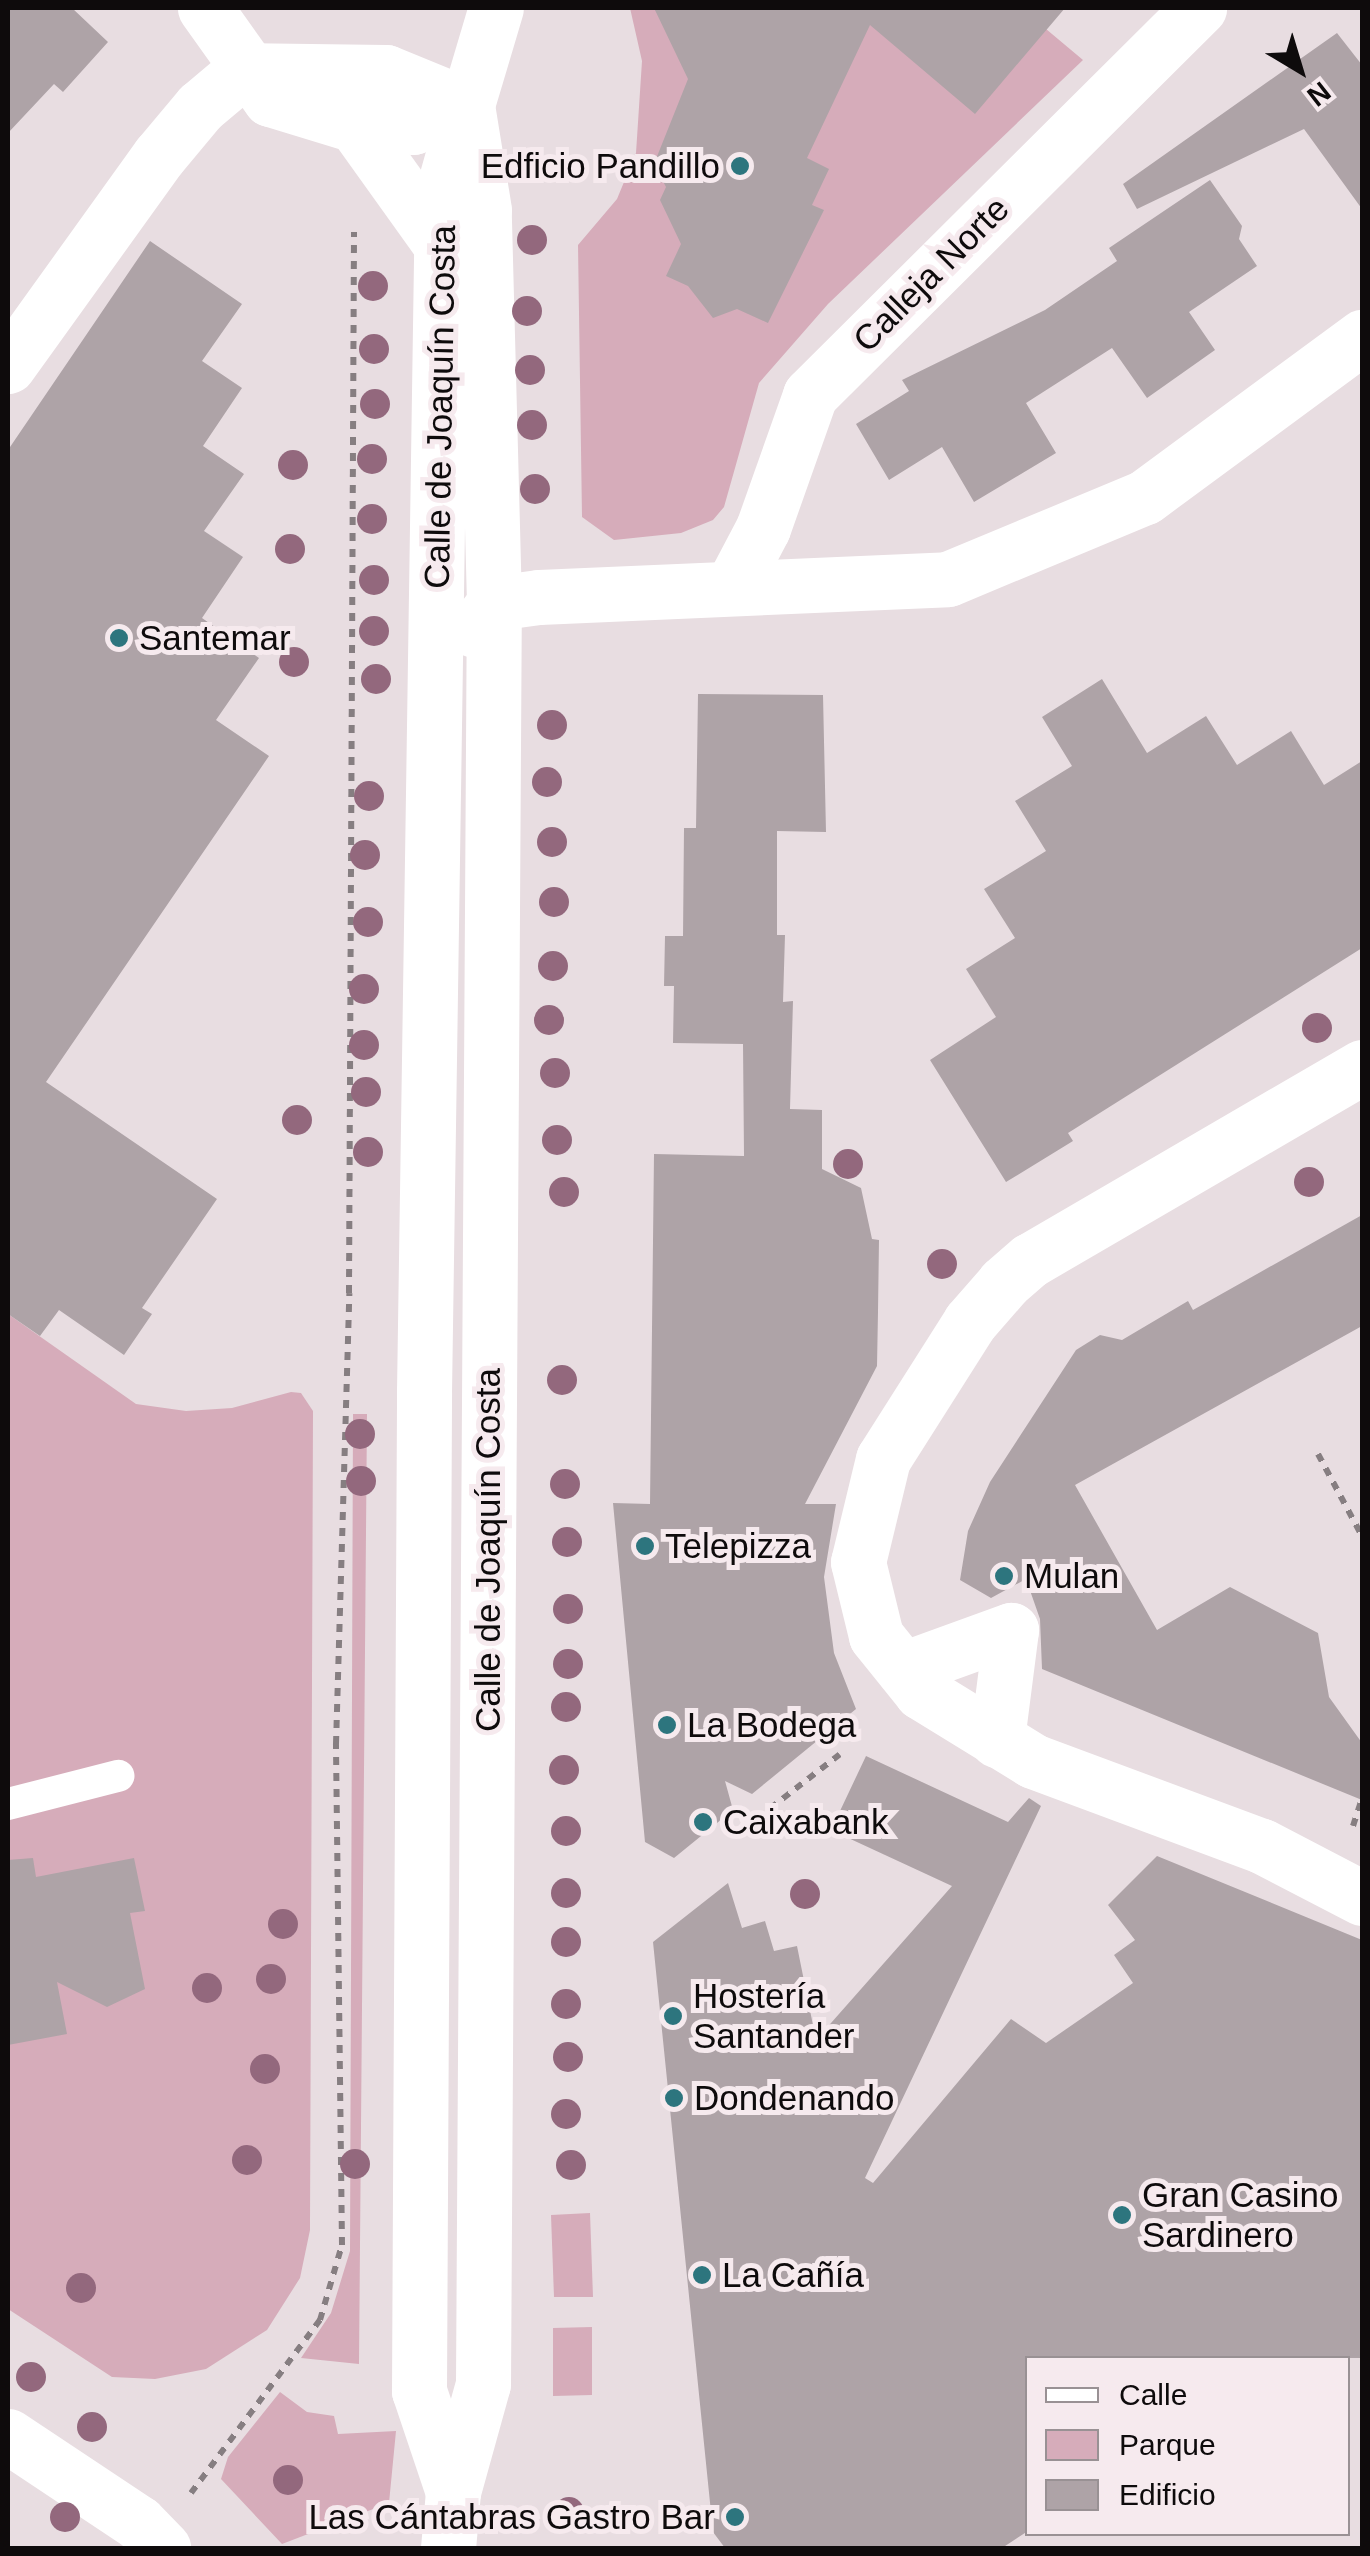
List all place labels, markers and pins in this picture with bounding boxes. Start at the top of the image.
place label: Edficio Pandillo [481,145,720,187]
marker: Edficio Pandillo [729,155,751,177]
place label: Santemar [139,617,291,659]
marker: Santemar [108,627,130,649]
place label: Telepizza [665,1525,811,1567]
marker: Telepizza [634,1535,656,1557]
place label: Mulan [1024,1555,1119,1597]
marker: Mulan [993,1565,1015,1587]
place label: La Bodega [687,1704,856,1746]
marker: La Bodega [656,1714,678,1736]
place label: Caixabank [723,1801,888,1843]
marker: Caixabank [692,1811,714,1833]
place label: Hostería Santander [693,1975,855,2057]
marker: Hostería Santander [662,2005,684,2027]
place label: Dondenando [694,2077,894,2119]
marker: Dondenando [663,2087,685,2109]
place label: Gran Casino Sardinero [1142,2174,1338,2256]
marker: Gran Casino Sardinero [1111,2204,1133,2226]
place label: La Cañía [722,2254,864,2296]
marker: La Cañía [691,2264,713,2286]
place label: Las Cántabras Gastro Bar [308,2496,715,2538]
marker: Las Cántabras Gastro Bar [724,2506,746,2528]

